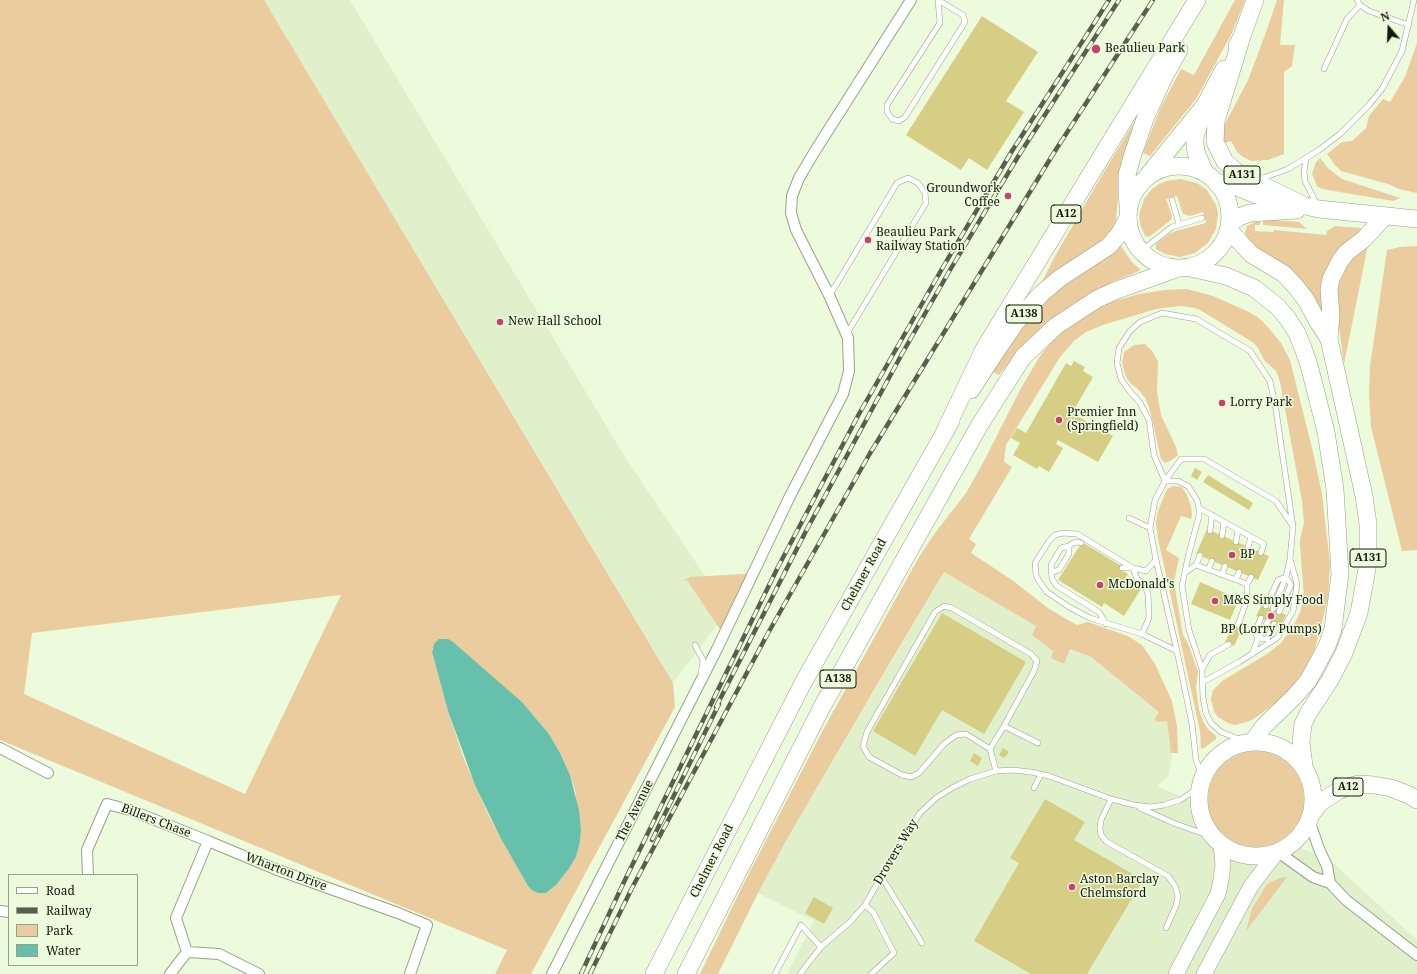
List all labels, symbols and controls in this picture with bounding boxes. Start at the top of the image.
north arrow [1369,8,1409,48]
text: N [1378,8,1391,25]
place label: Beaulieu Park [1105,42,1185,56]
marker: Beaulieu Park [1090,43,1102,55]
road number: A131 [1224,166,1260,184]
place label: Groundwork Coffee [926,182,1000,210]
marker: Groundwork Coffee [1003,191,1013,201]
road number: A12 [1051,205,1081,223]
place label: Beaulieu Park Railway Station [876,226,965,254]
marker: Beaulieu Park Railway Station [863,235,873,245]
road number: A138 [1006,305,1042,323]
place label: New Hall School [508,315,601,329]
marker: New Hall School [495,317,505,327]
place label: Lorry Park [1230,396,1292,410]
marker: Lorry Park [1217,398,1227,408]
place label: Premier Inn (Springfield) [1067,406,1138,434]
marker: Premier Inn (Springfield) [1054,415,1064,425]
street label: Chelmer Road [838,536,890,614]
place label: BP [1240,548,1255,562]
road number: A131 [1350,549,1386,567]
marker: BP [1227,550,1237,560]
place label: McDonald's [1108,578,1174,592]
marker: McDonald's [1095,580,1105,590]
place label: M&S Simply Food [1223,594,1323,608]
marker: M&S Simply Food [1210,596,1220,606]
marker: BP (Lorry Pumps) [1266,611,1276,621]
place label: BP (Lorry Pumps) [1220,623,1322,637]
road number: A138 [820,670,856,688]
street label: The Avenue [613,778,657,844]
road number: A12 [1333,778,1363,796]
street label: Billers Chase [119,801,193,841]
street label: Drovers Way [871,817,921,887]
street label: Chelmer Road [687,822,737,900]
street label: Wharton Drive [243,850,329,894]
place label: Aston Barclay Chelmsford [1080,873,1159,901]
legend [8,874,138,966]
text: Road [46,882,75,899]
marker: Aston Barclay Chelmsford [1067,882,1077,892]
text: Railway [46,902,92,919]
text: Park [46,922,73,939]
text: Water [46,942,81,959]

